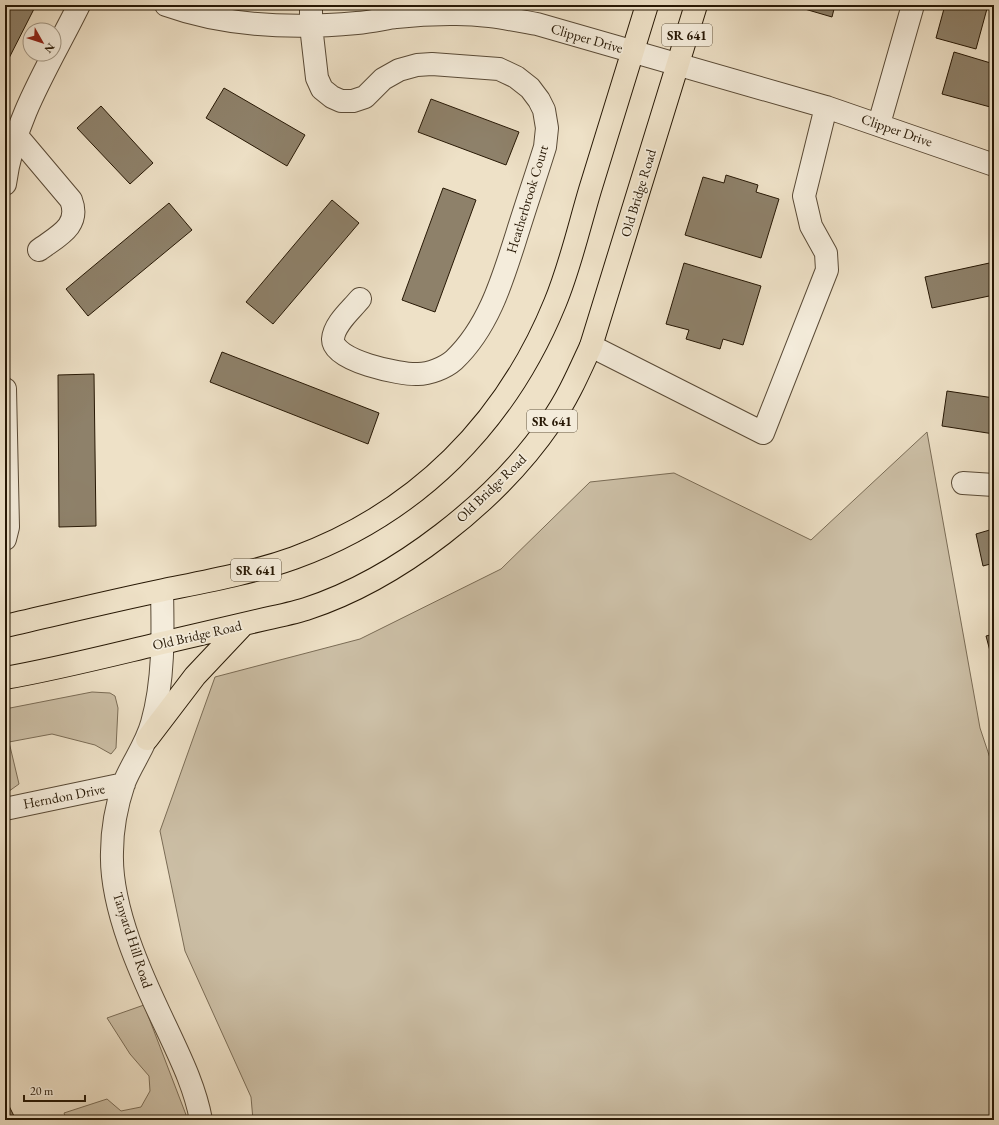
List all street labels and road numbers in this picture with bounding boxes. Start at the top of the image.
street label: Clipper Drive [549,19,626,57]
road number: SR 641 [662,24,712,46]
street label: Clipper Drive [859,109,935,151]
street label: Heatherbrook Court [502,142,552,255]
street label: Old Bridge Road [616,146,660,239]
road number: SR 641 [527,410,577,432]
street label: Old Bridge Road [452,449,531,526]
road number: SR 641 [231,559,281,581]
street label: Old Bridge Road [151,616,244,654]
street label: Herndon Drive [22,779,107,813]
street label: Tanyard Hill Road [109,890,157,991]

